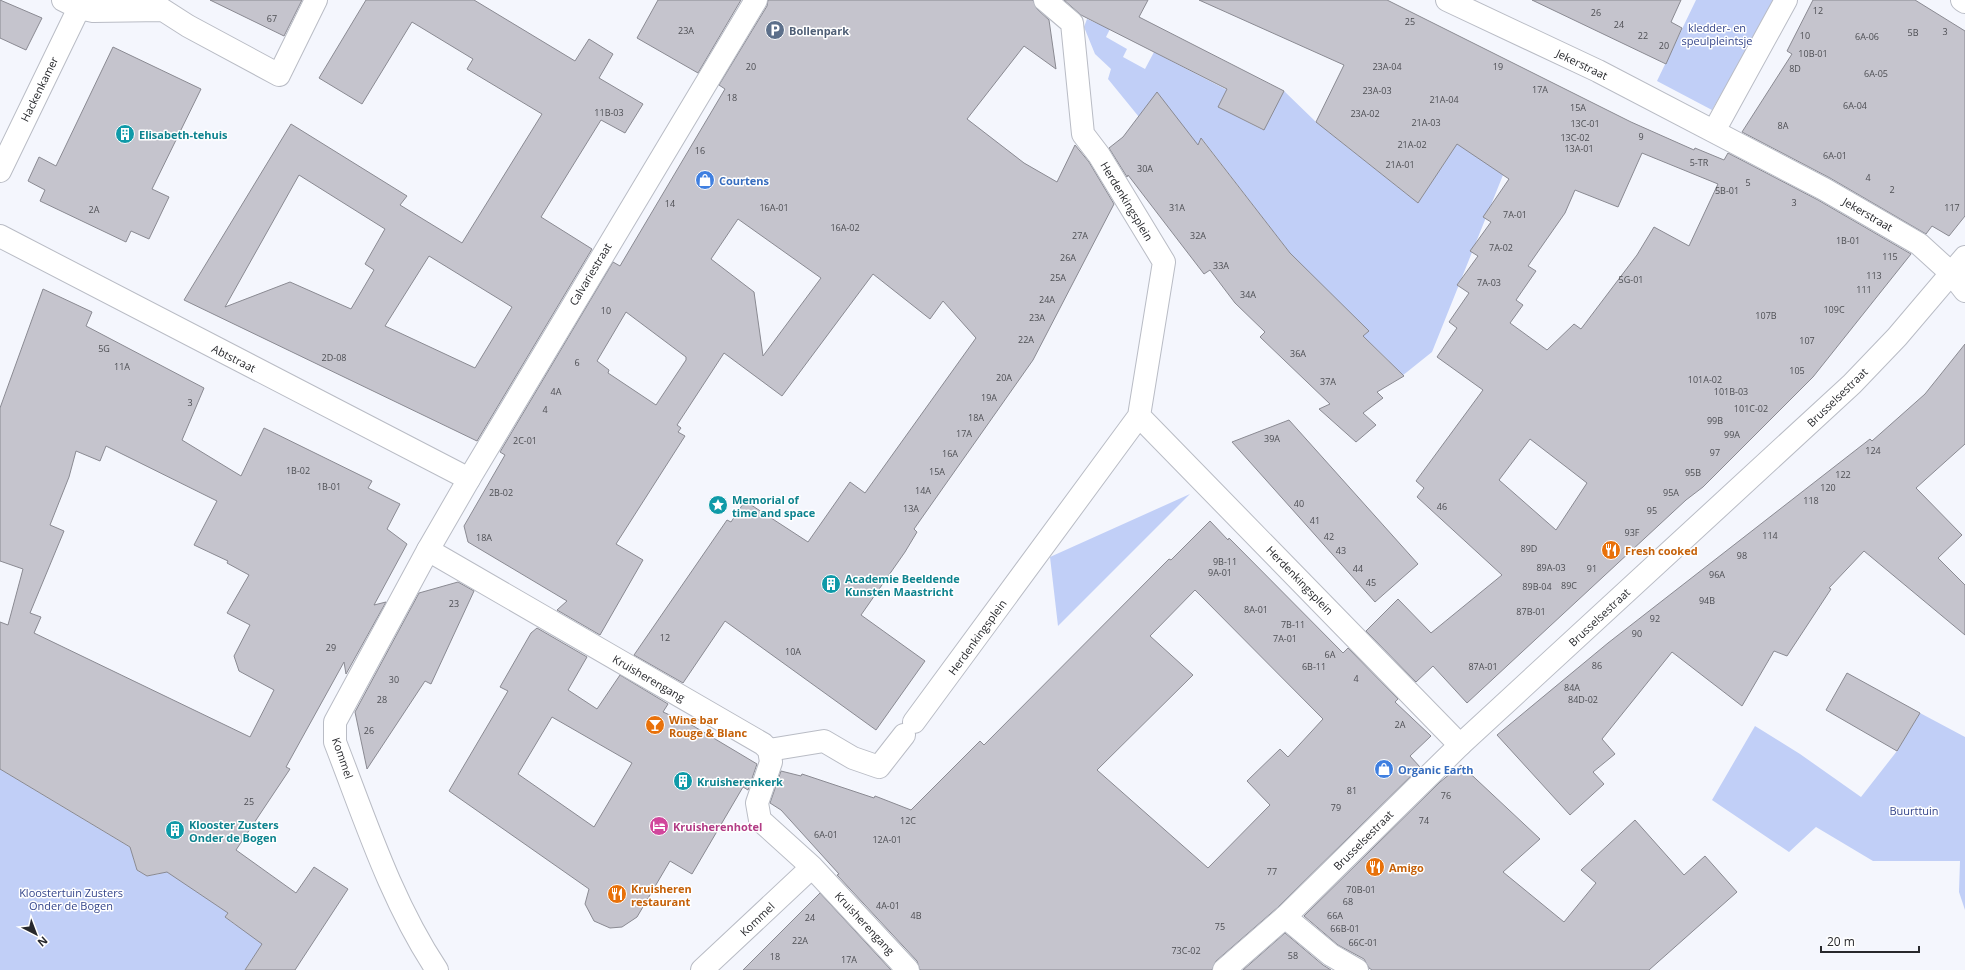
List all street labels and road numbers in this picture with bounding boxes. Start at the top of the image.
street label: Jekerstraat [1553,45,1610,83]
street label: Hackenkamer [17,53,62,124]
street label: Herdenkingsplein [1097,158,1157,244]
street label: Jekerstraat [1839,193,1896,234]
street label: Calvariestraat [565,240,615,308]
street label: Abtstraat [209,341,259,375]
street label: Brusselsestraat [1803,364,1871,430]
street label: Herdenkingsplein [1263,542,1337,618]
street label: Brusselsestraat [1565,585,1633,649]
street label: Herdenkingsplein [944,596,1010,678]
street label: Kruisherengang [610,651,688,705]
street label: Kommel [329,735,357,781]
street label: Brusselsestraat [1330,807,1396,873]
street label: Kruisherengang [832,888,898,958]
street label: Kommel [736,899,778,939]

